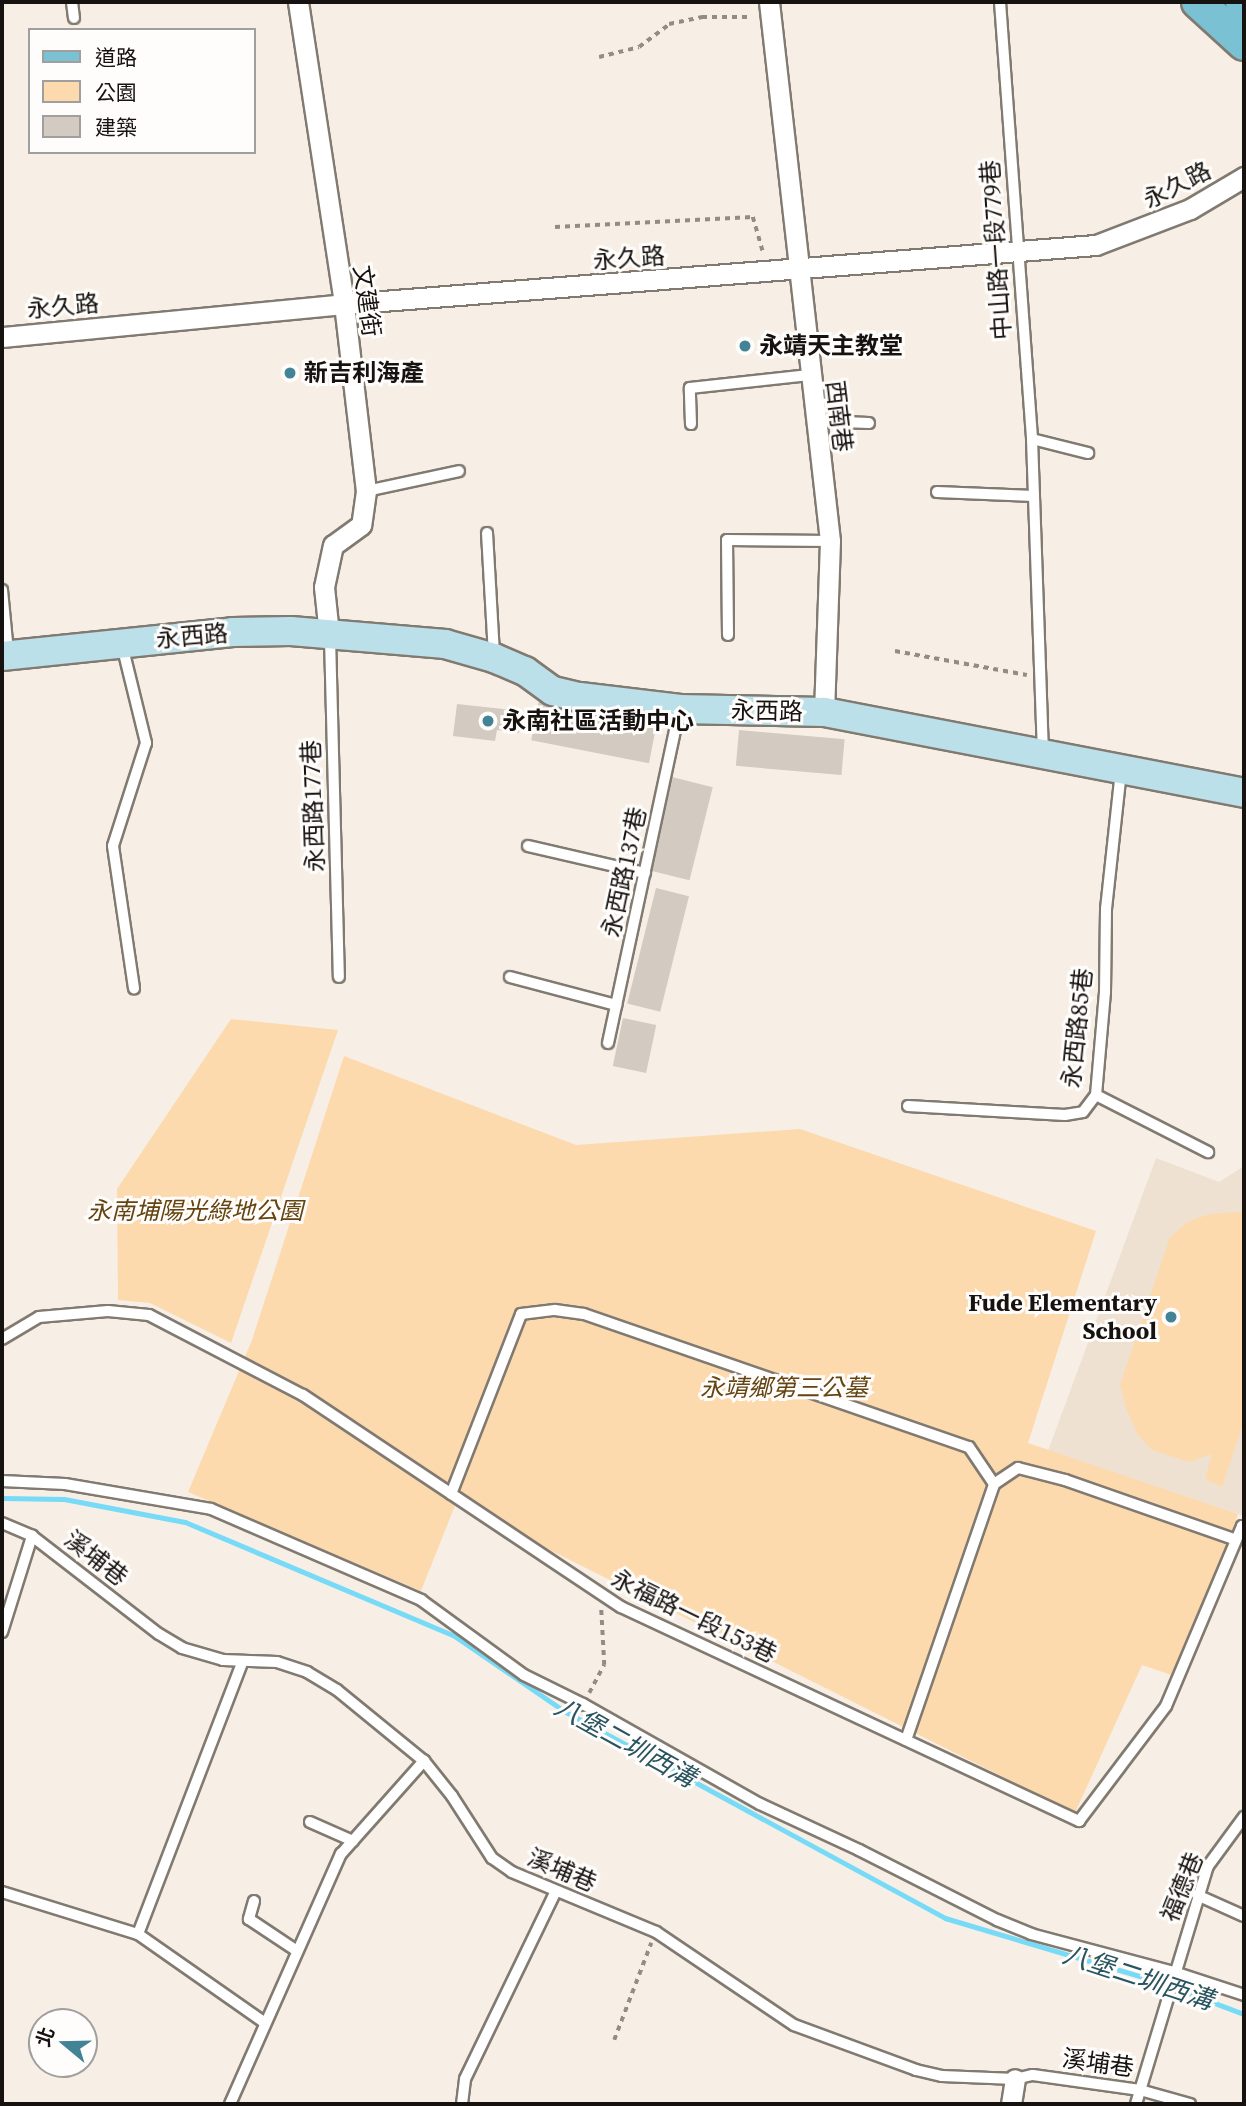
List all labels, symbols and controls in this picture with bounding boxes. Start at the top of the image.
legend [28,28,256,154]
text: 道路 [95,43,137,72]
text: 公園 [95,78,137,107]
text: 建築 [95,113,137,142]
street label: 永久路 [1138,156,1216,214]
street label: 中山路一段779巷 [975,159,1017,341]
street label: 永久路 [592,241,666,275]
street label: 文建街 [348,263,386,339]
street label: 永久路 [26,289,100,323]
place label: 永靖天主教堂 [759,332,903,360]
marker: 永靖天主教堂 [737,338,753,354]
place label: 新吉利海產 [304,359,424,387]
marker: 新吉利海產 [282,365,298,381]
street label: 西南巷 [820,379,858,453]
street label: 永西路 [155,619,229,653]
street label: 永西路 [731,696,803,726]
place label: 永南社區活動中心 [502,707,694,735]
marker: 永南社區活動中心 [480,713,496,729]
street label: 永西路177巷 [296,740,330,872]
street label: 永西路137巷 [596,804,652,940]
street label: 永西路85巷 [1056,967,1098,1089]
park label: 永南埔陽光綠地公園 [87,1197,303,1225]
place label: Fude Elementary School [968,1289,1157,1345]
marker: Fude Elementary School [1163,1309,1179,1325]
park label: 永靖鄉第三公墓 [700,1374,868,1402]
street label: 溪埔巷 [59,1524,133,1592]
street label: 永福路一段153巷 [607,1564,781,1668]
water label: 八堡二圳西溝 [549,1692,701,1794]
street label: 溪埔巷 [523,1843,601,1897]
street label: 福德巷 [1155,1848,1209,1926]
water label: 八堡二圳西溝 [1059,1939,1217,2017]
north arrow [28,2008,98,2078]
text: 北 [30,2024,60,2050]
street label: 溪埔巷 [1060,2044,1136,2082]

